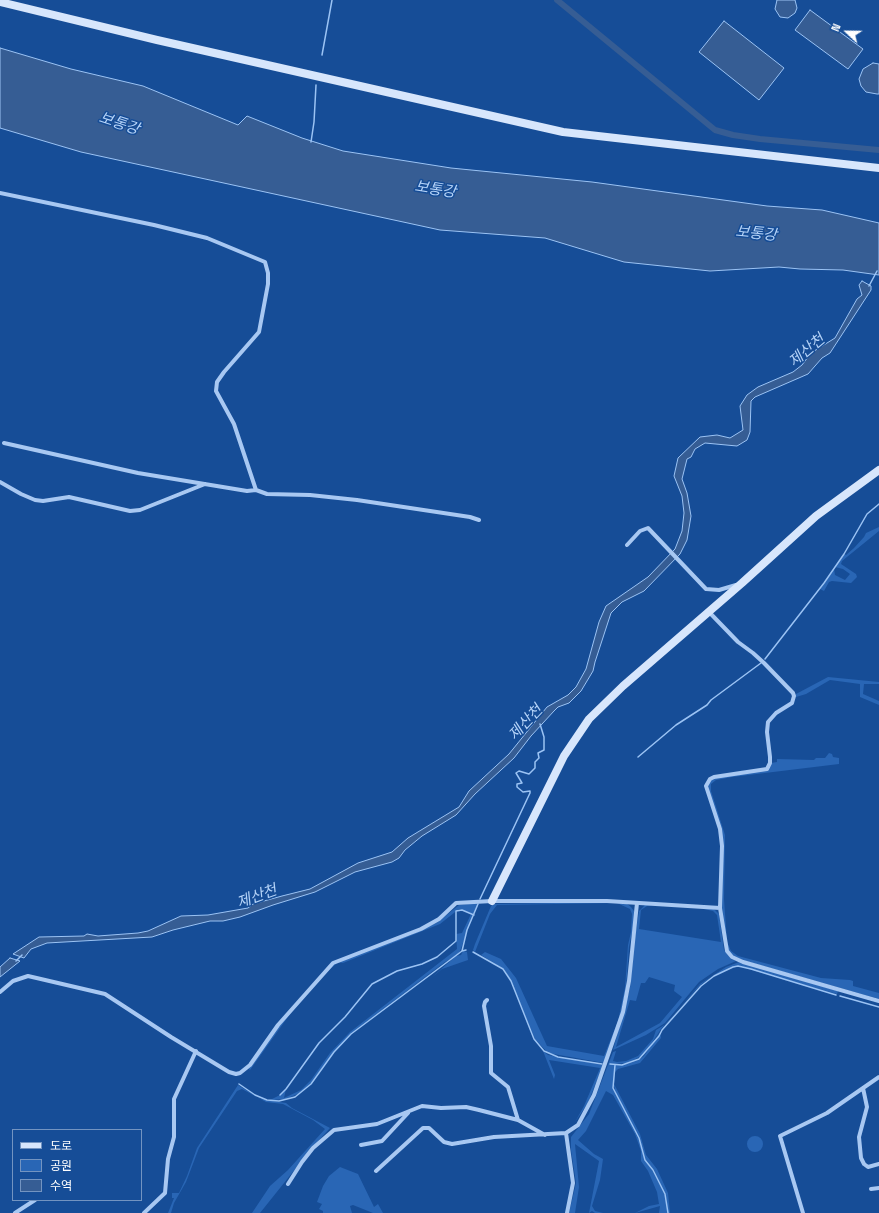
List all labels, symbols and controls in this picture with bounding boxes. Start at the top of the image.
north arrow [827,12,867,52]
text: N [828,21,844,34]
water label: 보통강 [97,109,141,139]
water label: 보통강 [413,178,457,202]
water label: 보통강 [734,223,778,245]
water label: 제산천 [785,331,829,371]
water label: 제산천 [505,702,547,744]
water label: 제산천 [234,881,280,913]
legend [12,1129,142,1201]
text: 도로 [50,1138,72,1154]
text: 공원 [50,1158,72,1174]
text: 수역 [50,1178,72,1194]

